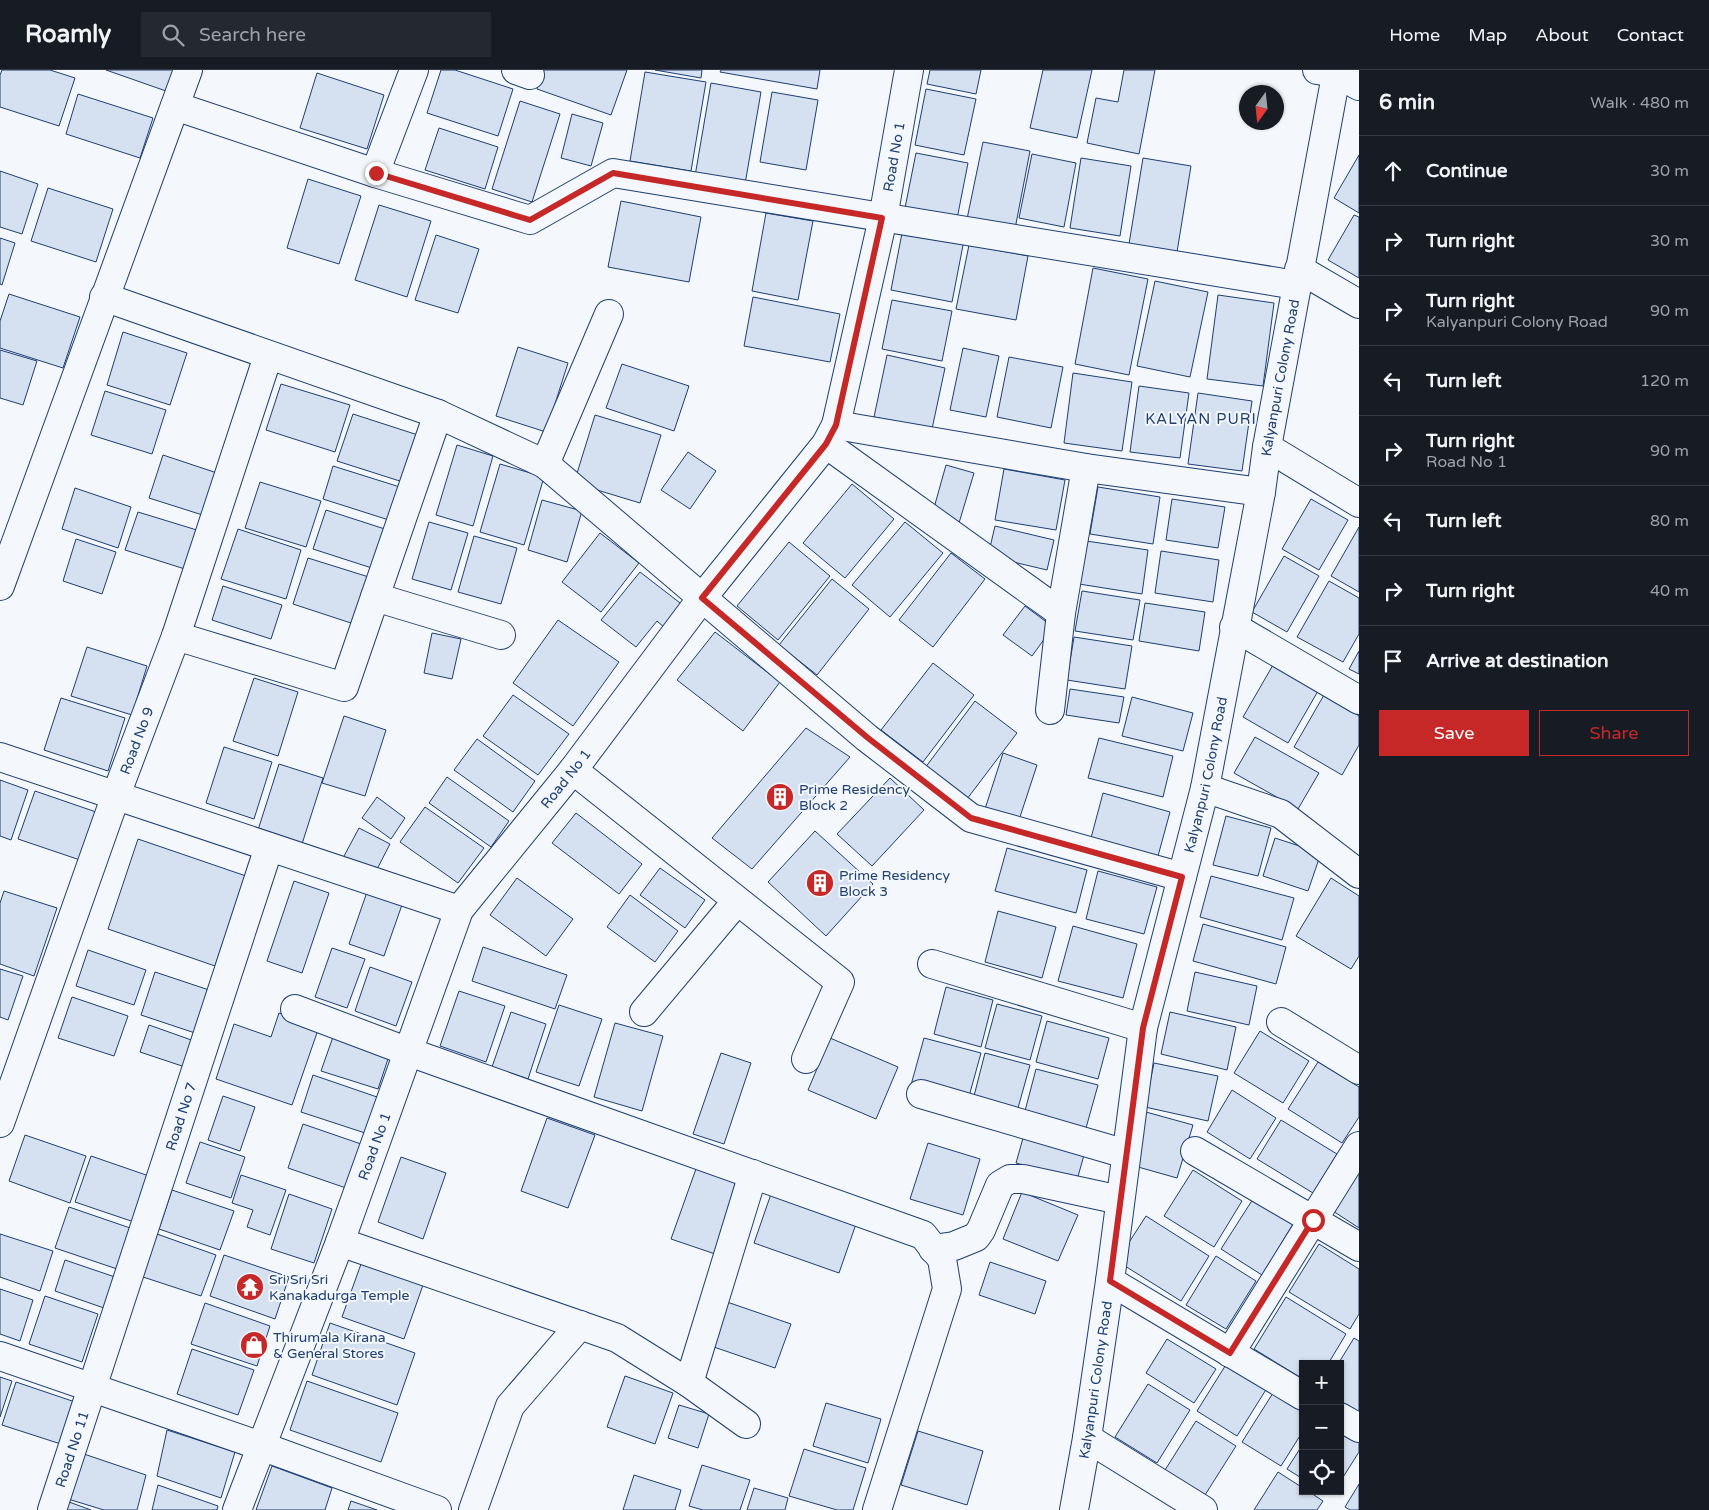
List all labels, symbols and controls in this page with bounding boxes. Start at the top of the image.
search box [141,12,491,57]
text: Roamly [25,20,111,49]
icon: search [159,21,187,49]
text: Search here [199,24,306,46]
text: Home [1389,24,1440,46]
text: Map [1468,24,1507,46]
text: About [1535,24,1589,46]
text: Contact [1617,24,1684,46]
north arrow [1239,85,1284,130]
text: 6 min [1379,90,1435,115]
text: Walk · 480 m [1590,93,1689,113]
street label: Road No 1 [880,120,909,193]
icon: ahead [1379,157,1407,185]
text: Continue [1426,160,1508,182]
text: 30 m [1650,161,1689,181]
route end [365,162,388,185]
icon: right [1379,227,1407,255]
text: Turn right [1426,230,1514,252]
text: 30 m [1650,231,1689,251]
text: Turn right [1426,290,1514,312]
icon: right [1379,297,1407,325]
street label: Kalyanpuri Colony Road [1258,298,1303,457]
text: 90 m [1650,301,1689,321]
text: Kalyanpuri Colony Road [1426,312,1608,332]
icon: left [1379,367,1407,395]
text: Turn left [1426,370,1502,392]
text: 120 m [1640,371,1689,391]
district label: KALYAN PURI [1145,410,1257,428]
text: Turn right [1426,430,1514,452]
icon: right [1379,437,1407,465]
text: 90 m [1650,441,1689,461]
text: Road No 1 [1426,452,1507,472]
icon: left [1379,507,1407,535]
text: Turn left [1426,510,1502,532]
text: 80 m [1650,511,1689,531]
icon: right [1379,577,1407,605]
text: Turn right [1426,580,1514,602]
text: 40 m [1650,581,1689,601]
icon: arrive [1379,647,1407,675]
text: Arrive at destination [1426,650,1609,672]
street label: Kalyanpuri Colony Road [1181,695,1231,855]
street label: Road No 9 [117,705,157,777]
button: Save [1379,710,1529,756]
button: Share [1539,710,1689,756]
street label: Road No 1 [537,746,595,812]
place label: Prime Residency Block 2 [799,781,910,814]
building icon: Prime Residency Block 2 [765,782,795,812]
place label: Prime Residency Block 3 [839,867,950,900]
building icon: Prime Residency Block 3 [805,868,835,898]
street label: Road No 7 [162,1080,200,1153]
street label: Road No 1 [355,1110,395,1182]
route start [1302,1209,1325,1232]
place label: Sri Sri Sri Kanakadurga Temple [269,1271,410,1304]
temple icon: Sri Sri Sri Kanakadurga Temple [235,1272,265,1302]
street label: Kalyanpuri Colony Road [1075,1300,1116,1460]
place label: Thirumala Kirana & General Stores [273,1329,386,1362]
shop icon: Thirumala Kirana & General Stores [239,1330,269,1360]
map controls [1299,1360,1344,1495]
button: + [1299,1360,1344,1405]
button: − [1299,1405,1344,1450]
street label: Road No 11 [52,1409,93,1490]
button: locate [1299,1450,1344,1495]

